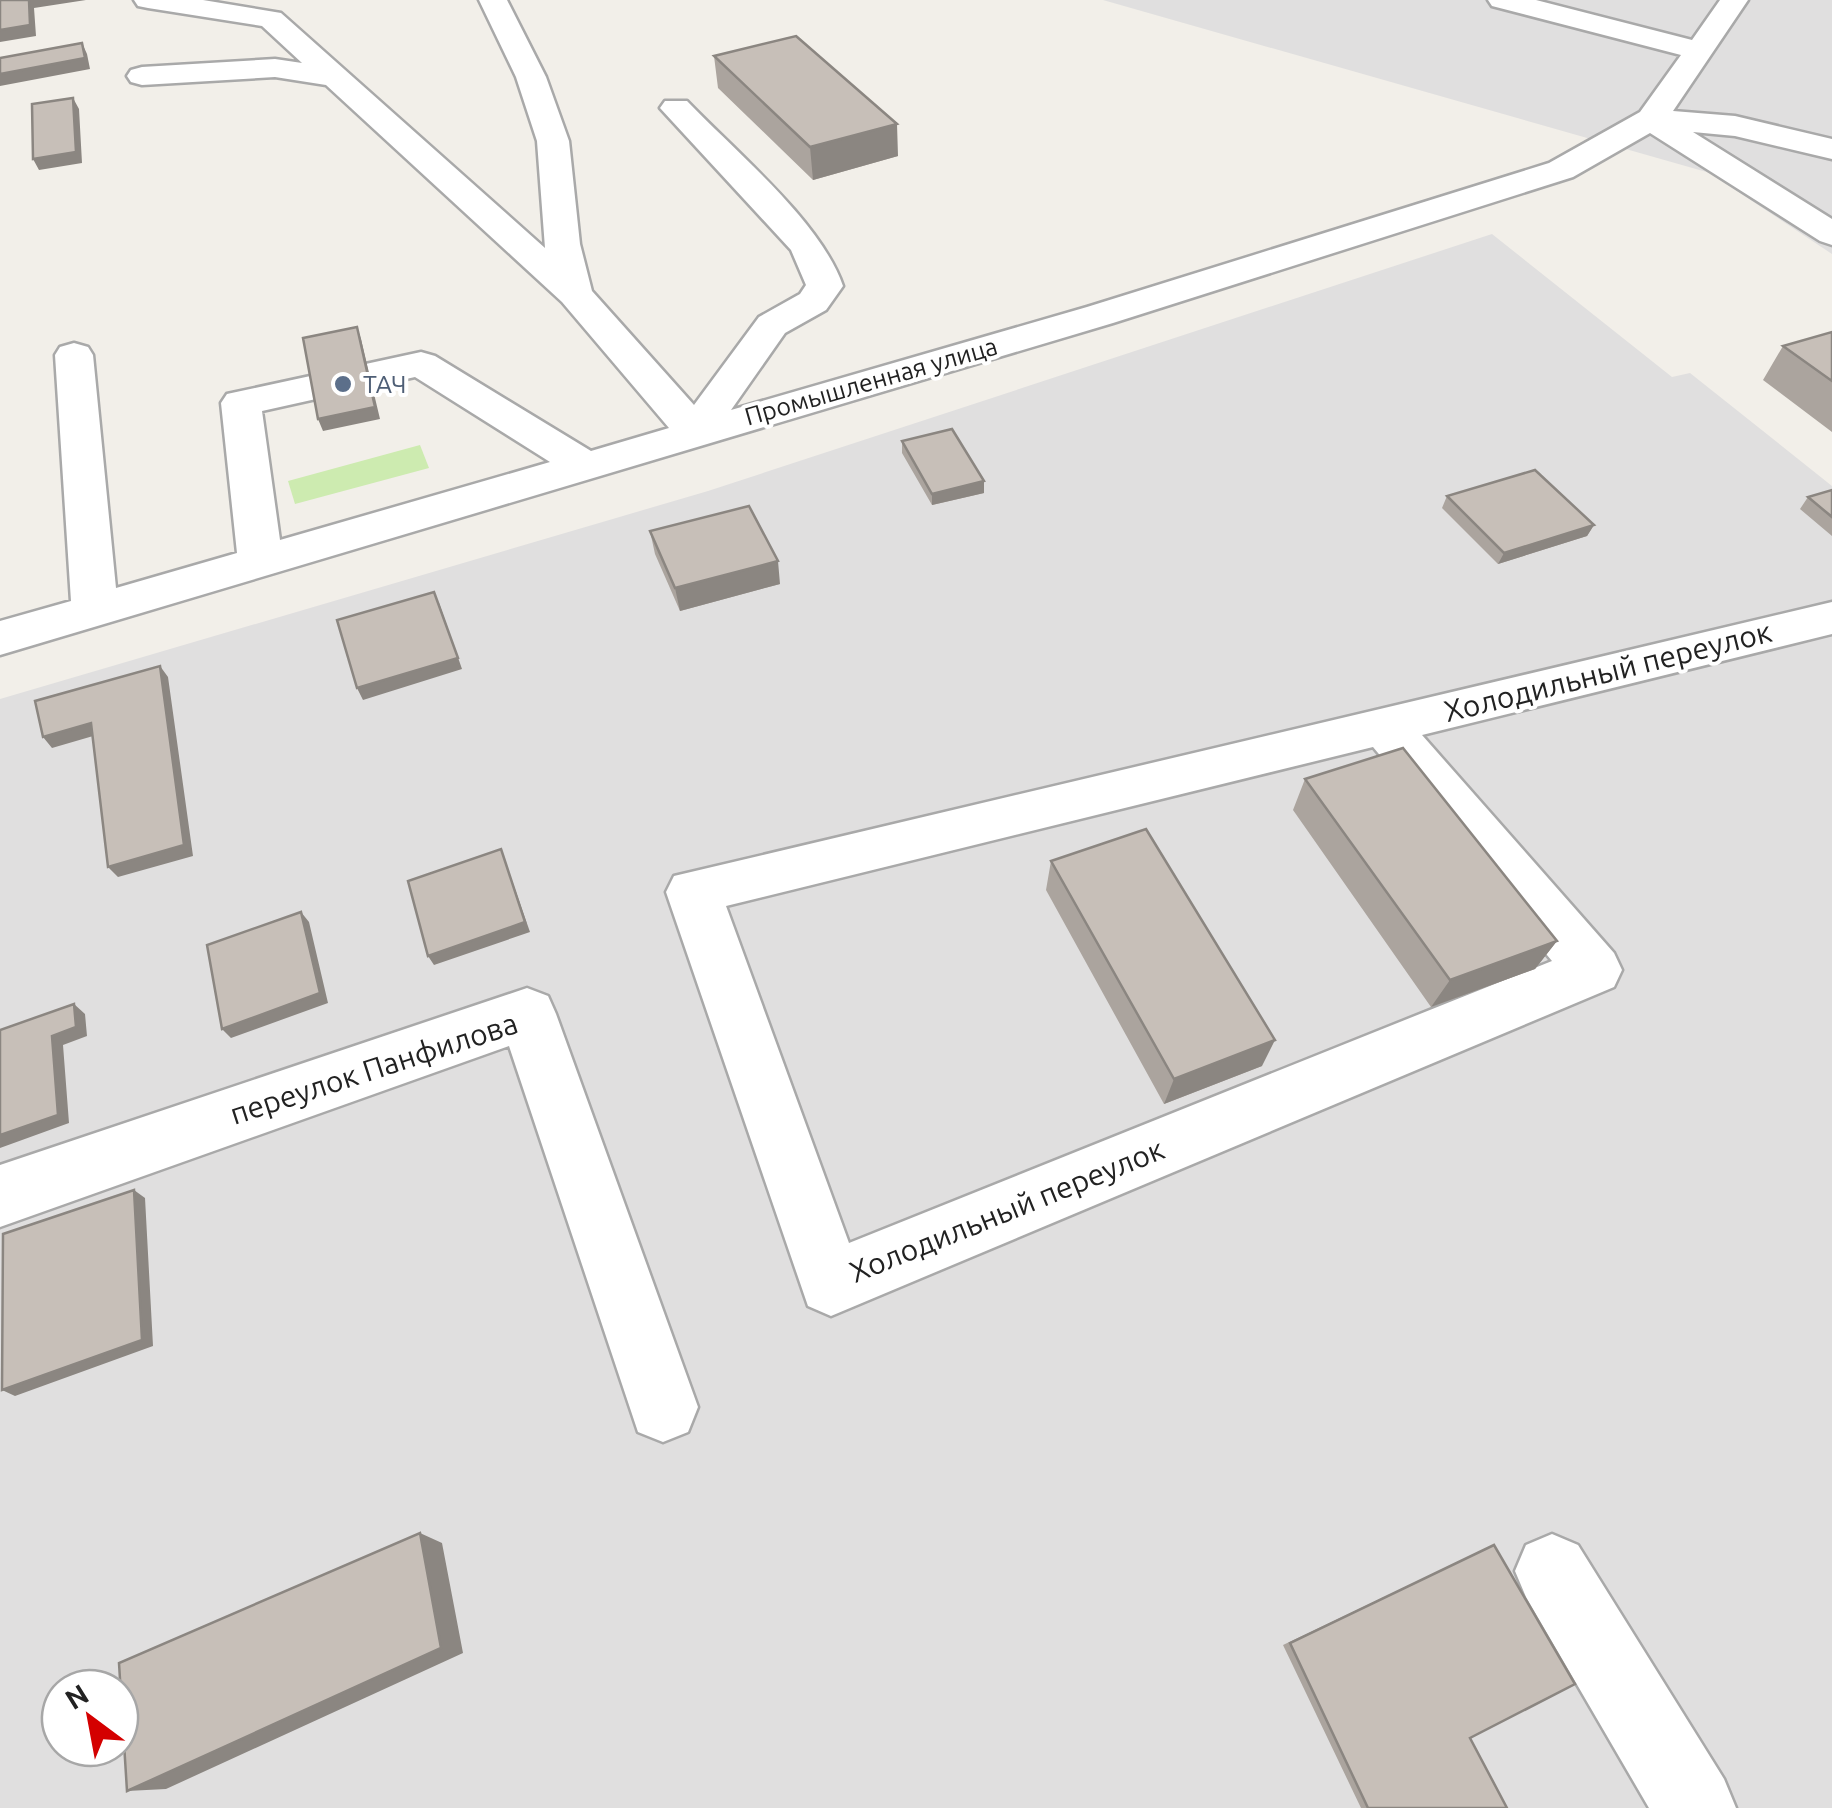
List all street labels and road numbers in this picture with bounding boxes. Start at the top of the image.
street label: Промышленная улица [741,331,1001,431]
street label: Холодильный переулок [1441,614,1775,728]
street label: переулок Панфилова [226,1005,522,1131]
street label: Холодильный переулок [844,1131,1169,1289]

